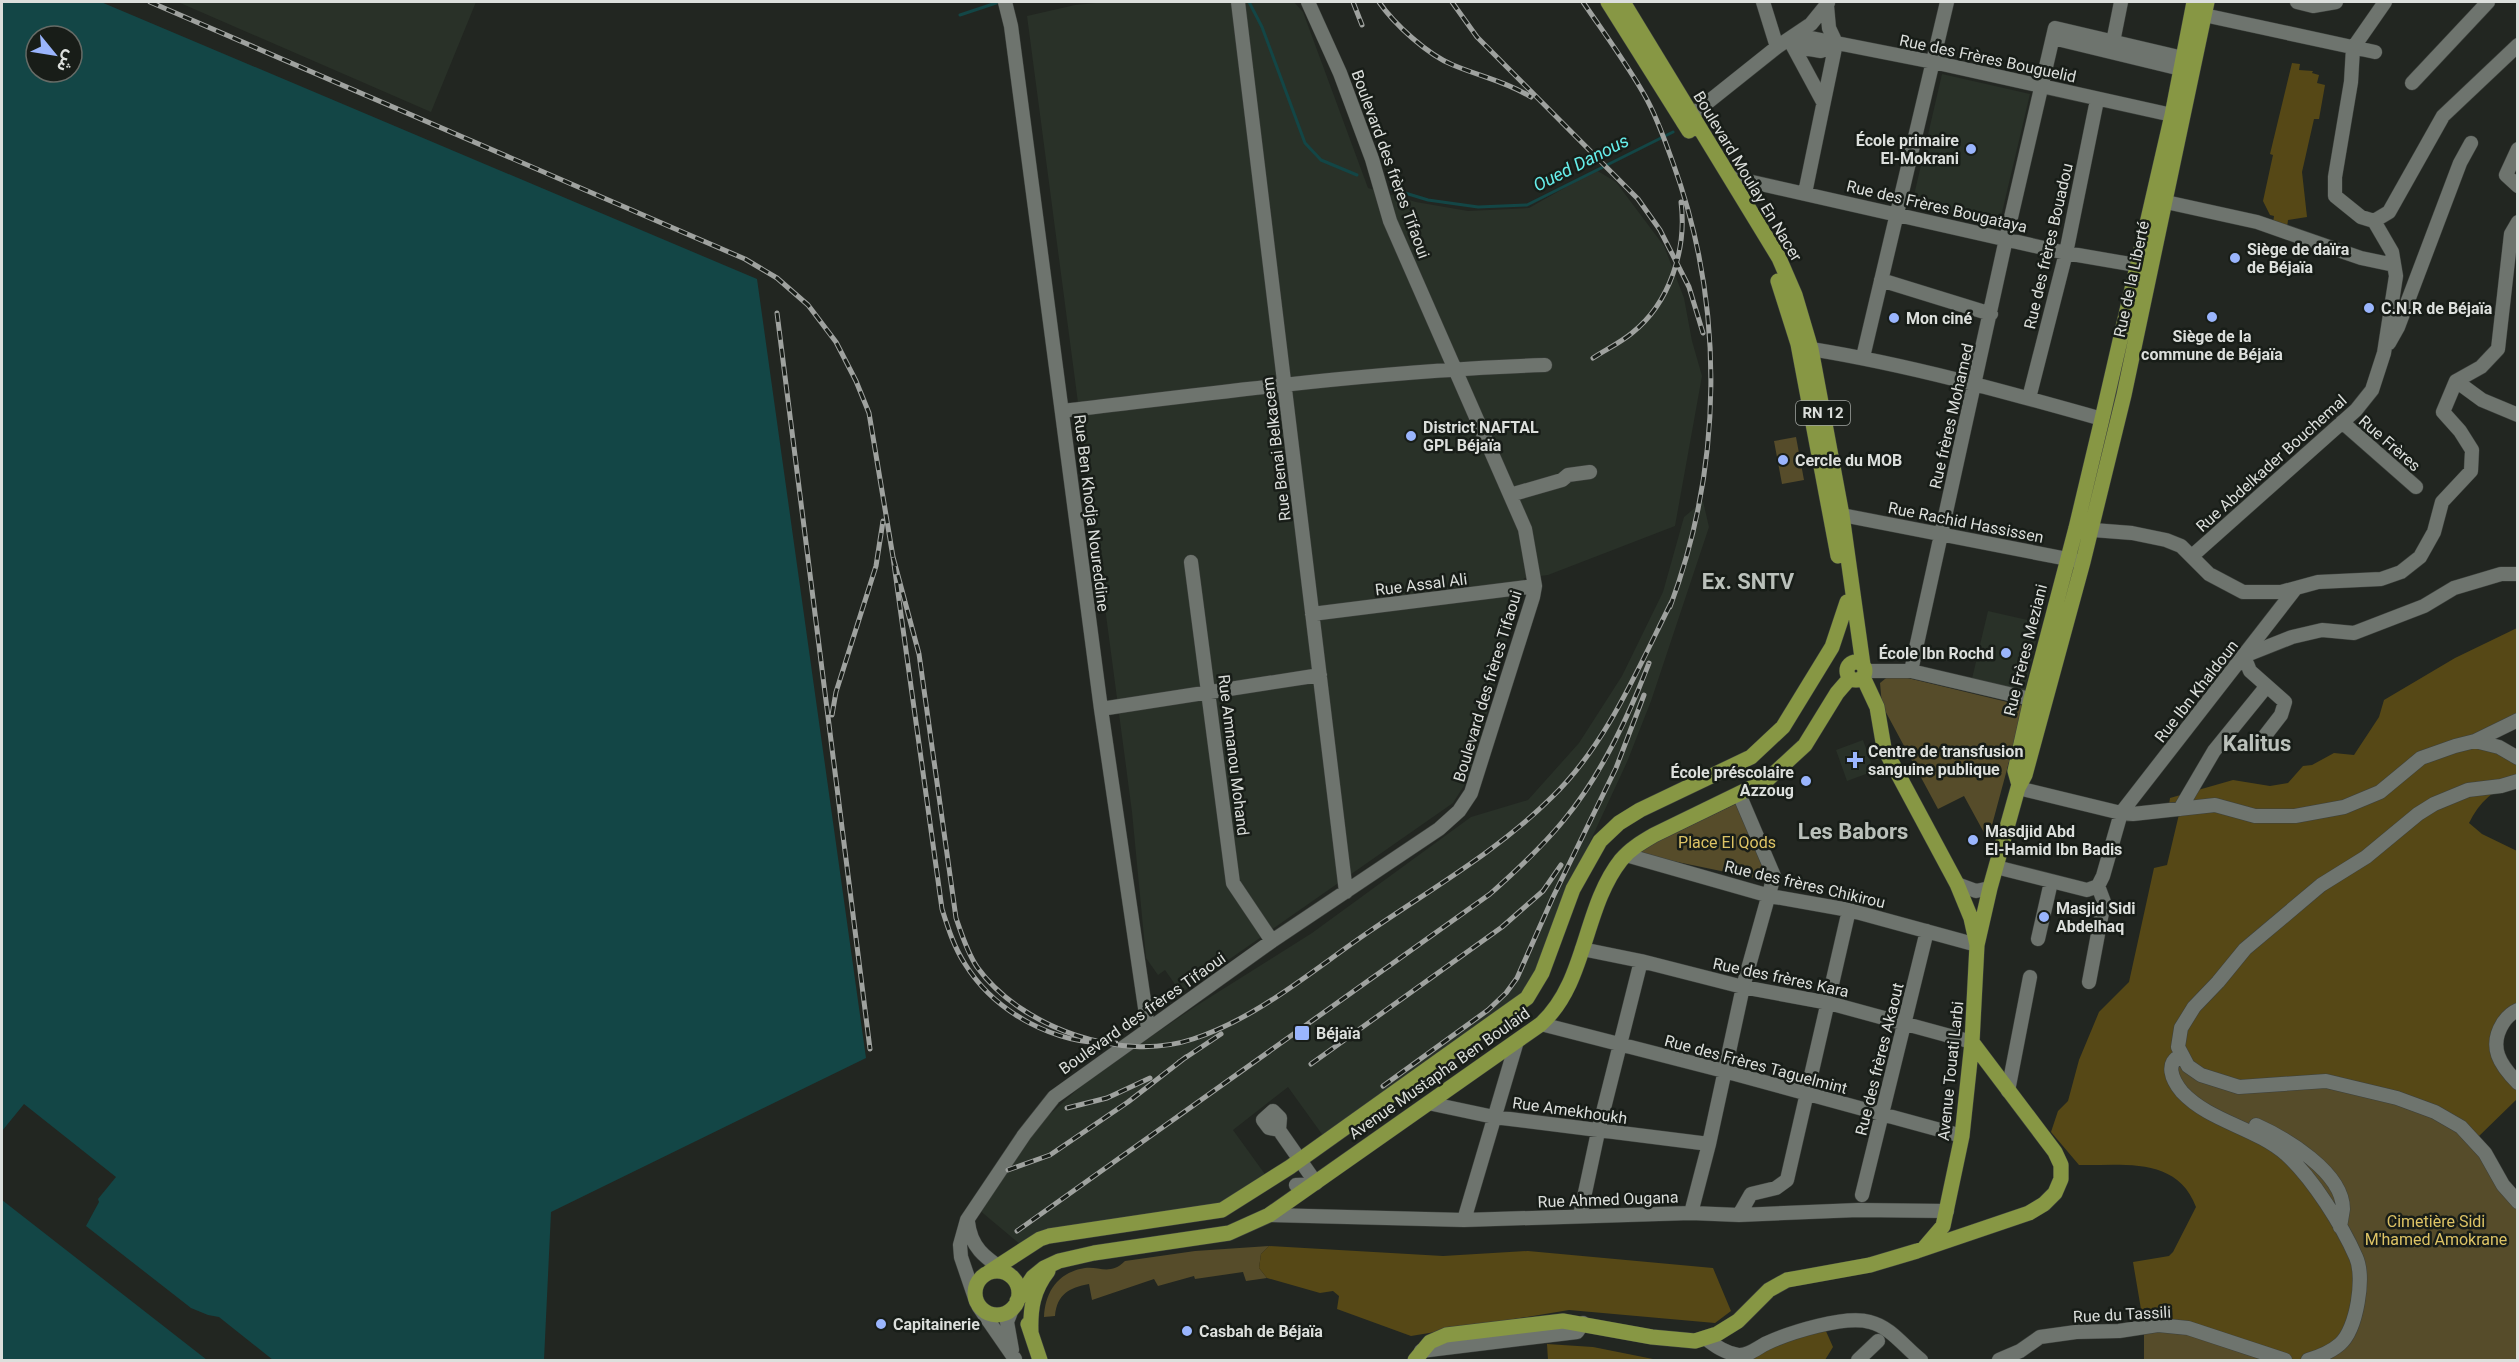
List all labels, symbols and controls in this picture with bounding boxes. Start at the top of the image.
north arrow [24,24,84,84]
street label: Rue des Frères Bouguelid [1898,30,2078,87]
text: ش [53,47,80,76]
street label: Boulevard des frères Tifaoui [1348,67,1433,261]
street label: Boulevard Moulay En Nacer [1689,88,1806,265]
water label: Oued Danous [1530,130,1632,196]
place label: École primaire El-Mokrani [1856,131,1959,168]
marker: École primaire El-Mokrani [1964,142,1978,156]
street label: Rue des frères Bouadou [2020,161,2077,331]
street label: Rue des Frères Bougataya [1845,176,2029,237]
street label: Rue de la Liberté [2110,219,2153,339]
place label: Siège de daïra de Béjaïa [2247,240,2350,277]
marker: Siège de daïra de Béjaïa [2228,251,2242,265]
place label: C.N.R de Béjaïa [2381,299,2493,318]
marker: C.N.R de Béjaïa [2362,301,2376,315]
place label: Mon ciné [1906,309,1973,328]
marker: Siège de la commune de Béjaïa [2205,310,2219,324]
marker: Mon ciné [1887,311,1901,325]
place label: Siège de la commune de Béjaïa [2141,327,2283,364]
street label: Rue frères Mohamed [1926,342,1977,491]
street label: Rue Benai Belkacem [1258,376,1295,522]
street label: Rue Abdelkader Bouchemal [2192,391,2350,536]
road number: RN 12 [1796,401,1850,425]
street label: Rue Frères [2355,411,2424,475]
street label: Rue Ben Khodja Noureddine [1070,414,1113,613]
place label: District NAFTAL GPL Béjaïa [1423,418,1539,455]
marker: District NAFTAL GPL Béjaïa [1404,429,1418,443]
place label: Cercle du MOB [1795,451,1902,470]
marker: Cercle du MOB [1776,453,1790,467]
street label: Rue Rachid Hassissen [1886,498,2045,547]
street label: Rue Assal Ali [1374,569,1468,600]
district label: Ex. SNTV [1702,569,1795,594]
street label: Rue Frères Meziani [2000,582,2051,718]
street label: Boulevard des frères Tifaoui [1449,588,1526,784]
street label: Rue Ibn Khaldoun [2151,636,2242,746]
place label: École Ibn Rochd [1879,644,1994,663]
marker: École Ibn Rochd [1999,646,2013,660]
street label: Rue Amnanou Mohand [1214,673,1253,837]
district label: Kalitus [2223,731,2291,756]
place label: Centre de transfusion sanguine publique [1868,742,2023,779]
marker: Centre de transfusion sanguine publique [1846,751,1864,769]
place label: École préscolaire Azzoug [1671,763,1794,800]
marker: École préscolaire Azzoug [1799,774,1813,788]
district label: Les Babors [1798,819,1908,844]
place label: Masdjid Abd El-Hamid Ibn Badis [1985,822,2122,859]
park label: Place El Qods [1678,833,1776,852]
marker: Masdjid Abd El-Hamid Ibn Badis [1966,833,1980,847]
street label: Rue des frères Chikirou [1723,857,1887,912]
place label: Masjid Sidi Abdelhaq [2056,899,2136,936]
marker: Masjid Sidi Abdelhaq [2037,910,2051,924]
street label: Boulevard des frères Tifaoui [1055,949,1229,1078]
street label: Rue des frères Kara [1711,954,1851,1001]
street label: Rue des frères Akaout [1851,981,1908,1137]
street label: Avenue Touati Larbi [1934,1000,1967,1142]
street label: Avenue Mustapha Ben Boulaid [1345,1004,1533,1143]
marker: Béjaïa [1293,1024,1311,1042]
place label: Béjaïa [1316,1024,1361,1043]
street label: Rue des Frères Taguelmint [1662,1031,1849,1098]
street label: Rue Amekhoukh [1511,1093,1629,1128]
street label: Rue Ahmed Ougana [1537,1188,1679,1211]
park label: Cimetière Sidi M'hamed Amokrane [2365,1212,2507,1249]
street label: Rue du Tassili [2073,1302,2172,1327]
place label: Capitainerie [893,1315,980,1334]
marker: Capitainerie [874,1317,888,1331]
place label: Casbah de Béjaïa [1199,1322,1323,1341]
marker: Casbah de Béjaïa [1180,1324,1194,1338]

